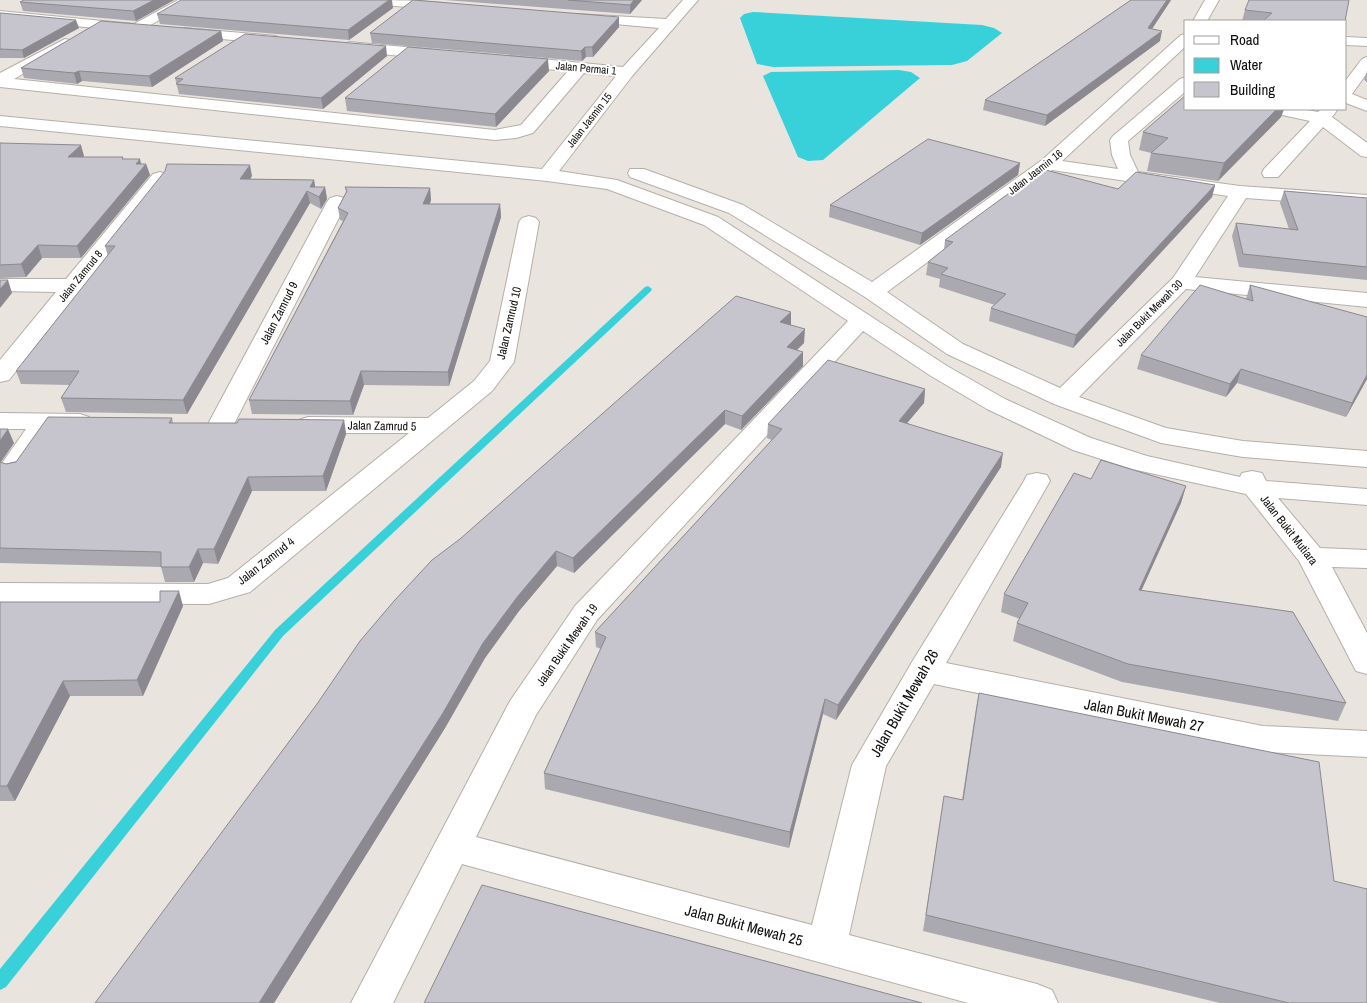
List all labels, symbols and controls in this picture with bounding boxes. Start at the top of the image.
legend [1184,20,1347,110]
text: Road [1230,29,1259,50]
text: Water [1230,54,1262,75]
street label: Jalan Permai 1 [555,58,617,78]
text: Building [1230,79,1275,100]
street label: Jalan Jasmin 15 [563,90,615,150]
street label: Jalan Jasmin 16 [1005,146,1065,198]
street label: Jalan Zamrud 8 [55,247,105,305]
street label: Jalan Bukit Mewah 30 [1113,277,1185,349]
street label: Jalan Zamrud 9 [256,279,302,347]
street label: Jalan Zamrud 10 [493,285,525,361]
street label: Jalan Zamrud 5 [348,417,417,435]
street label: Jalan Bukit Mutiara [1257,492,1322,569]
street label: Jalan Zamrud 4 [234,533,298,588]
street label: Jalan Bukit Mewah 19 [533,601,601,689]
street label: Jalan Bukit Mewah 26 [865,645,943,761]
street label: Jalan Bukit Mewah 27 [1083,693,1206,737]
street label: Jalan Bukit Mewah 25 [683,899,805,951]

